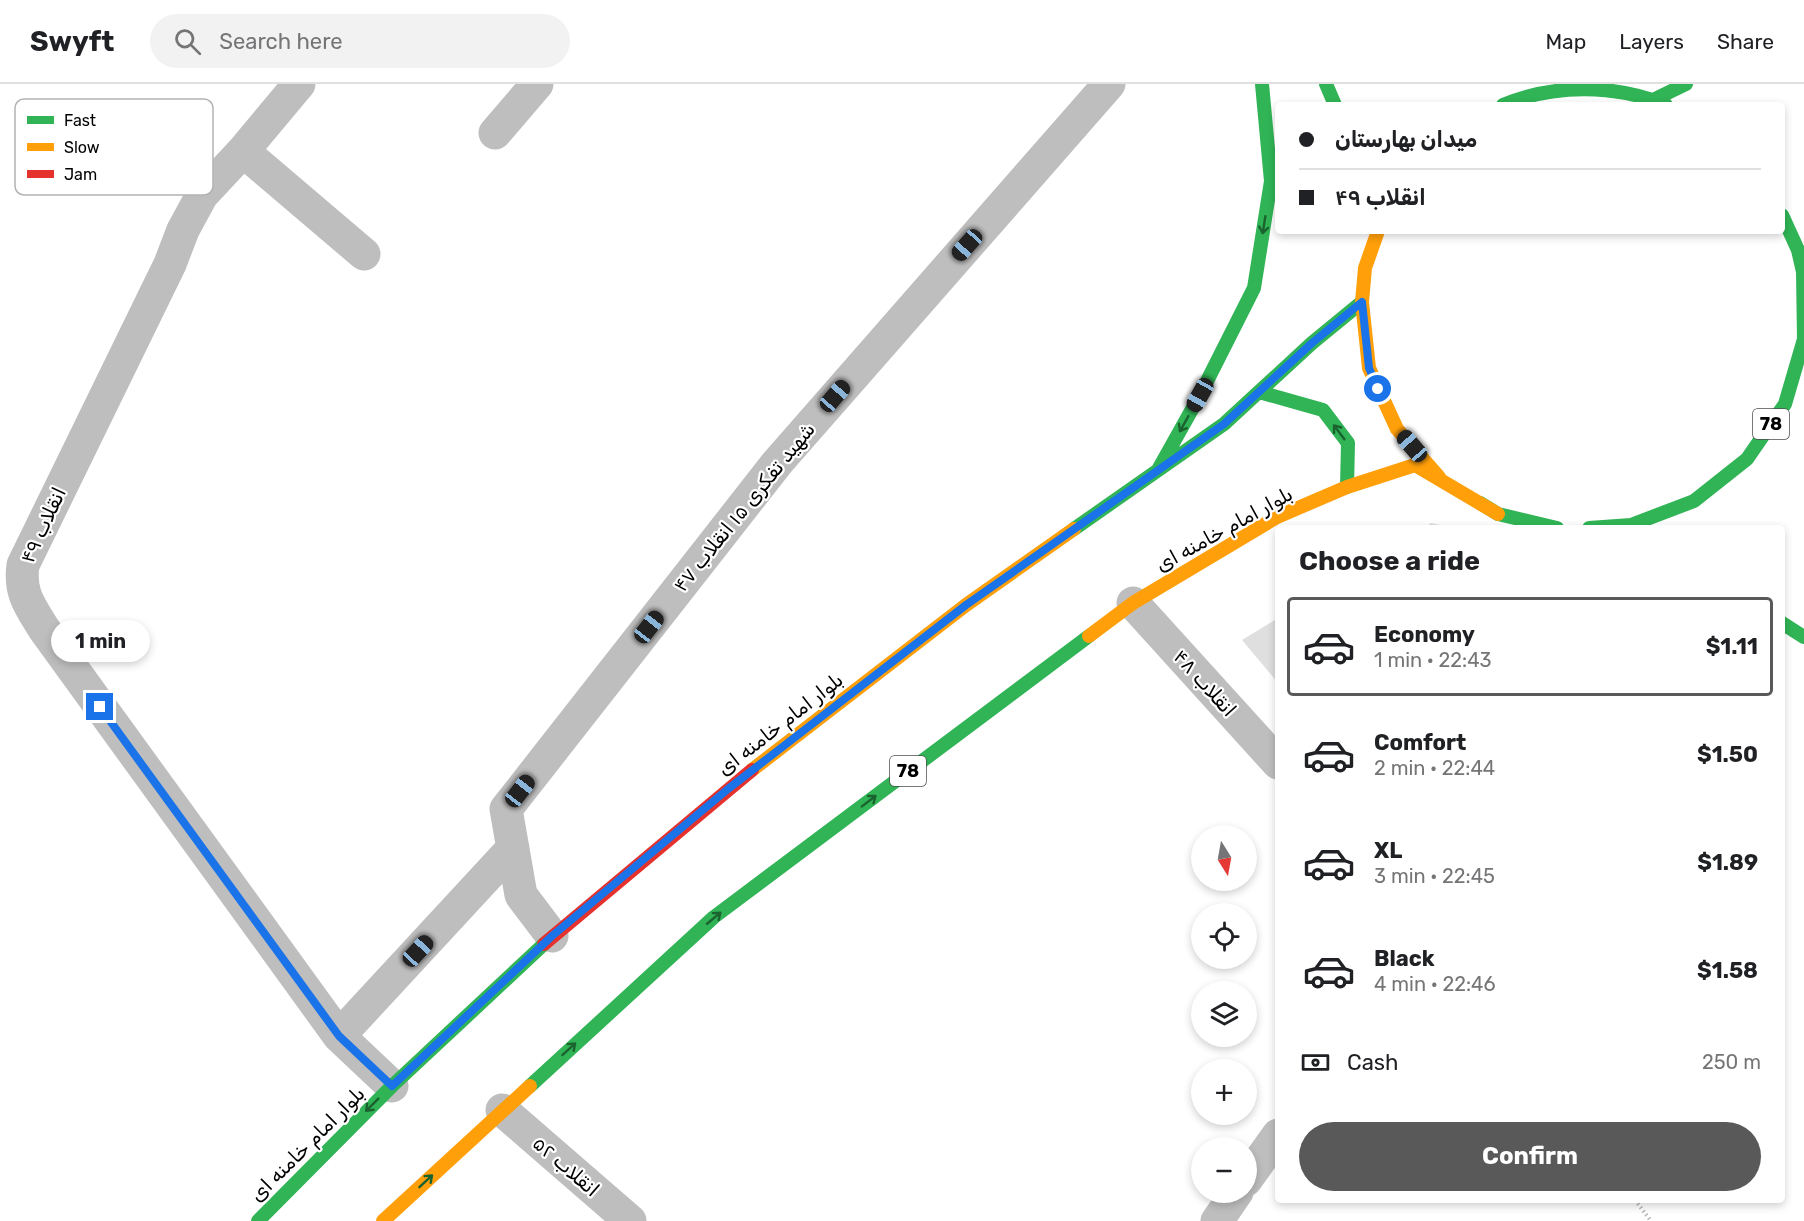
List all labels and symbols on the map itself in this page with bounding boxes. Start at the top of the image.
legend [15,99,213,195]
text: Fast [64,111,96,130]
text: Slow [64,138,100,157]
text: Jam [64,165,97,184]
one-way arrow [1258,215,1269,235]
car [948,226,986,264]
car [1183,375,1217,415]
route start [1364,375,1391,402]
car [816,377,854,415]
road number: 78 [1753,409,1789,439]
one-way arrow [1178,414,1189,432]
street label: شهید تفکری ۱۵ انقلاب ۴۷ [668,417,820,597]
one-way arrow [1333,424,1346,440]
car [1393,427,1431,465]
street label: بلوار امام خامنه ای [1151,481,1298,578]
street label: انقلاب ۴۹ [15,483,71,567]
car [631,607,667,647]
callout: 1 min [51,620,150,662]
street label: انقلاب ۴۸ [1169,644,1241,722]
street label: بلوار امام خامنه ای [712,667,849,782]
route end [86,693,113,720]
road number: 78 [890,756,926,786]
car [502,771,538,811]
one-way arrow [861,794,877,807]
north arrow [1191,825,1257,891]
one-way arrow [706,912,722,925]
car [399,932,437,970]
one-way arrow [562,1042,577,1056]
street label: بلوار امام خامنه ای [244,1081,371,1208]
one-way arrow [365,1098,380,1113]
street label: انقلاب ۵۲ [528,1131,604,1201]
one-way arrow [418,1174,433,1188]

